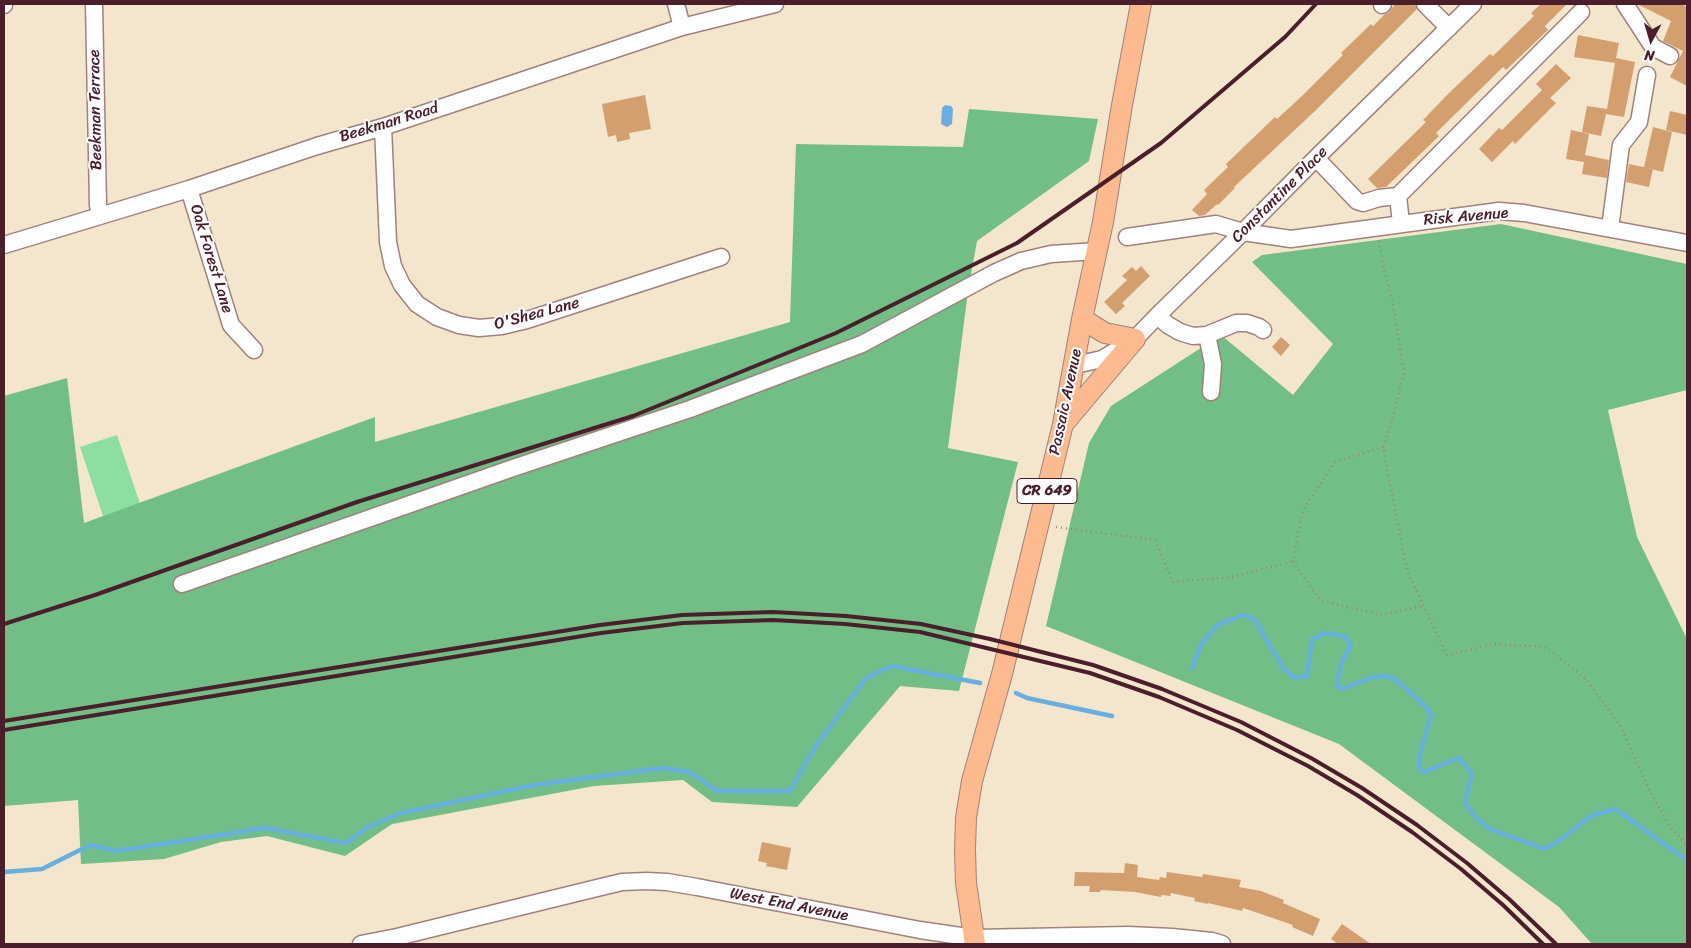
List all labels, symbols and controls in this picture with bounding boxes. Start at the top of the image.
north arrow [1626,15,1676,65]
text: N [1643,42,1656,68]
street label: Beekman Terrace [85,49,107,171]
street label: Beekman Road [337,99,441,147]
street label: Constantine Place [1228,143,1332,247]
street label: Oak Forest Lane [185,202,237,316]
street label: Risk Avenue [1423,204,1509,230]
street label: O'Shea Lane [492,293,582,335]
street label: Passaic Avenue [1045,347,1087,457]
road number: CR 649 [1017,478,1077,504]
street label: West End Avenue [728,884,850,926]

